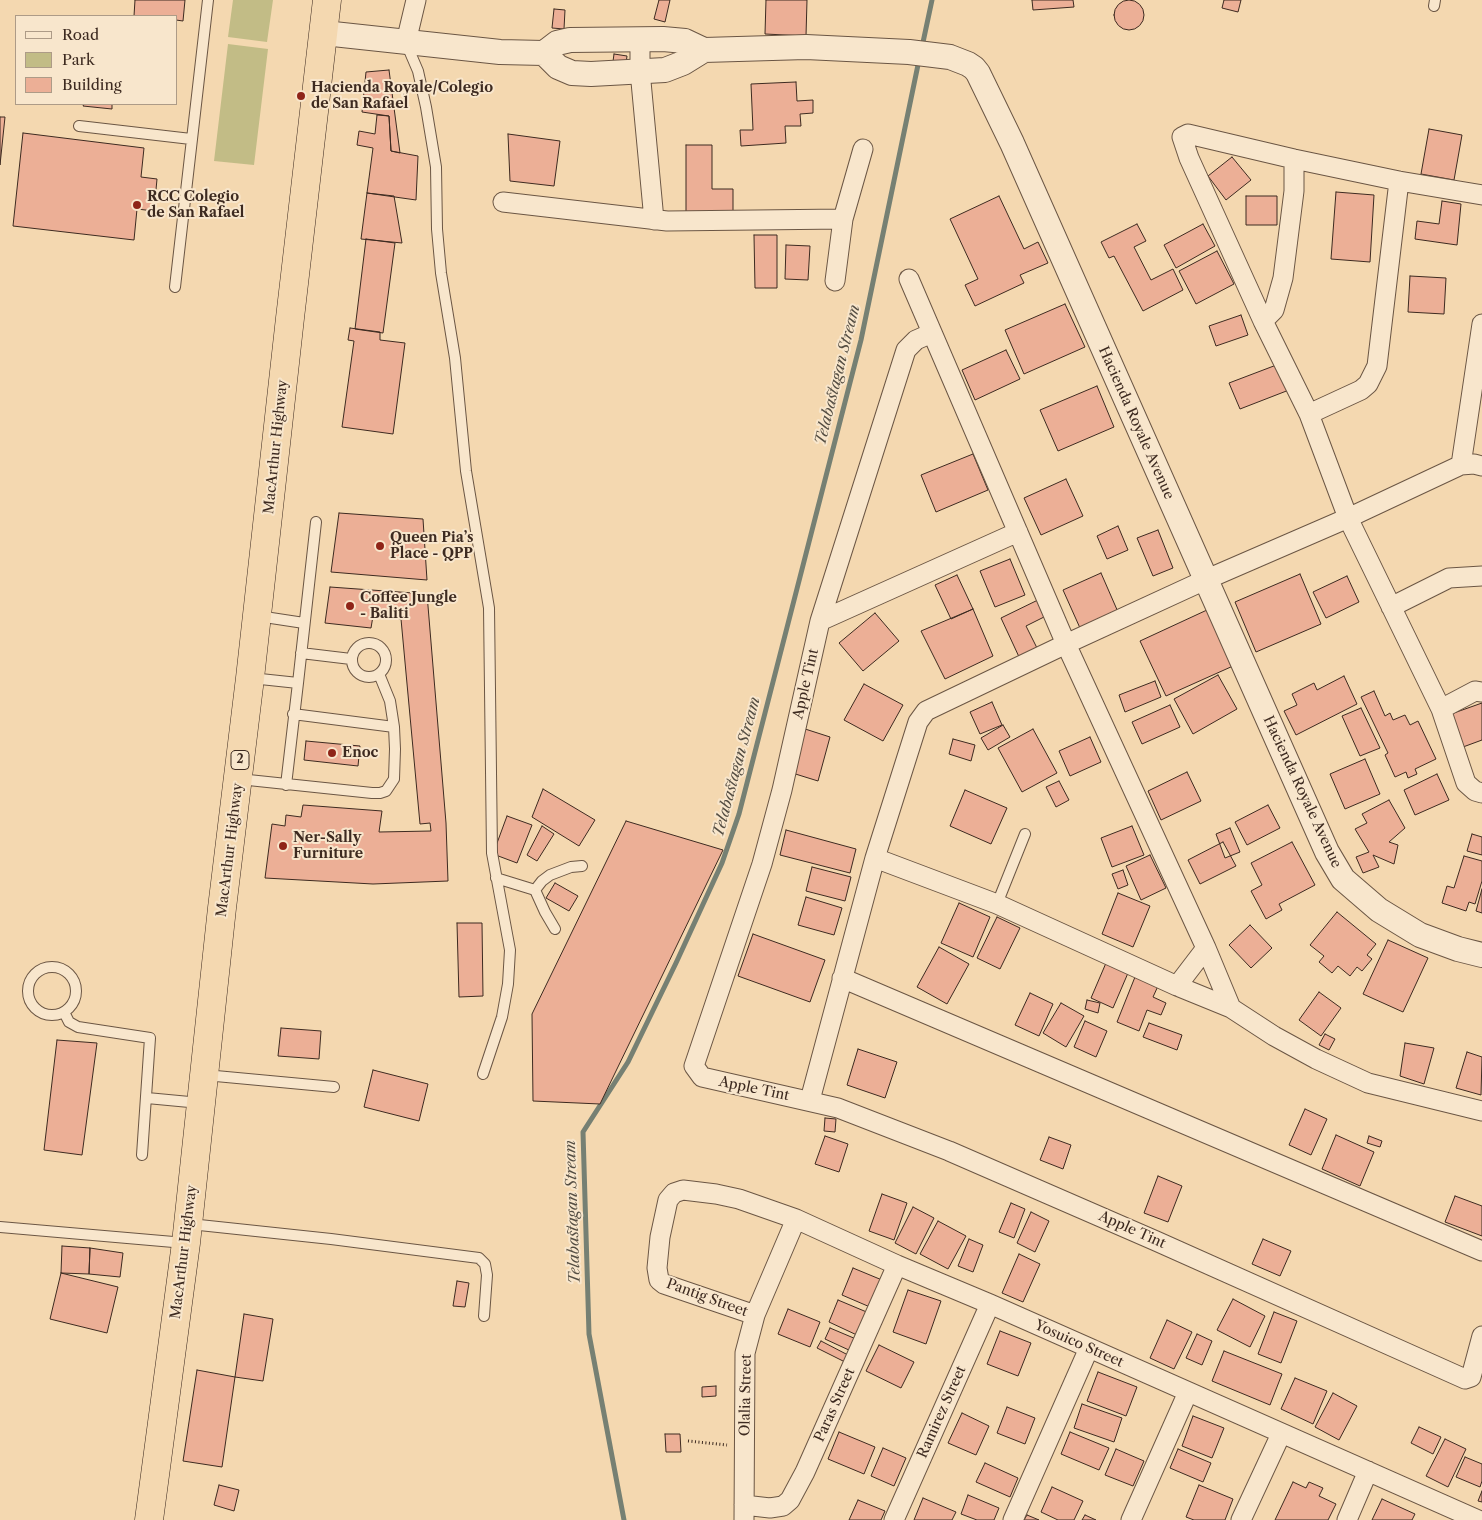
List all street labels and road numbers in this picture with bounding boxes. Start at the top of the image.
street label: Hacienda Royale Avenue [1095,344,1177,502]
street label: MacArthur Highway [261,379,291,515]
street label: Apple Tint [790,647,822,721]
street label: Hacienda Royale Avenue [1259,713,1345,871]
road number: 2 [231,750,249,770]
street label: MacArthur Highway [213,782,247,918]
street label: Apple Tint [717,1073,791,1105]
street label: MacArthur Highway [167,1184,201,1320]
street label: Apple Tint [1096,1208,1168,1252]
street label: Pantig Street [664,1276,750,1320]
street label: Yosuico Street [1032,1317,1126,1371]
street label: Olalia Street [737,1354,755,1436]
street label: Ramirez Street [914,1363,970,1461]
street label: Paras Street [811,1365,859,1445]

